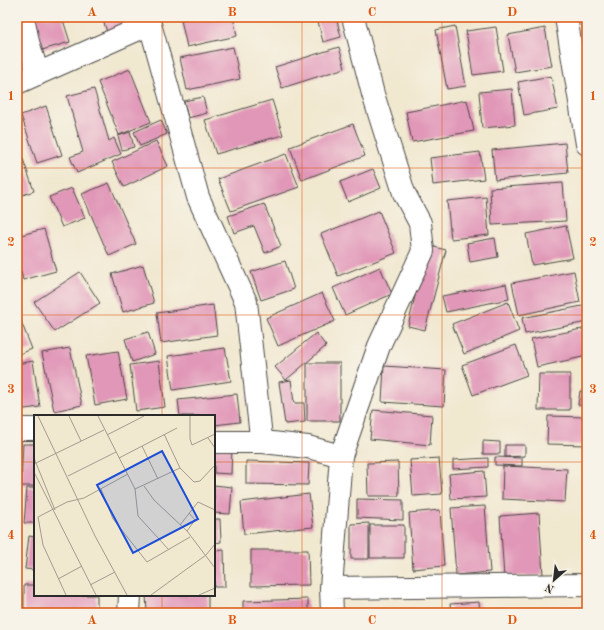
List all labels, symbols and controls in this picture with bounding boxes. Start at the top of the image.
text: A [87,6,97,19]
text: B [227,6,237,19]
text: C [368,6,376,19]
text: D [507,6,517,19]
text: 1 [7,90,15,103]
text: 1 [589,90,597,103]
text: 2 [7,236,15,249]
text: 2 [589,236,597,249]
text: 3 [7,383,15,396]
text: 3 [589,383,597,396]
inset map [34,415,215,596]
text: 4 [7,529,15,542]
text: 4 [589,529,597,542]
north arrow [534,560,574,600]
text: N [543,580,556,594]
text: A [87,614,97,627]
text: B [227,614,237,627]
text: C [368,614,376,627]
text: D [507,614,517,627]

